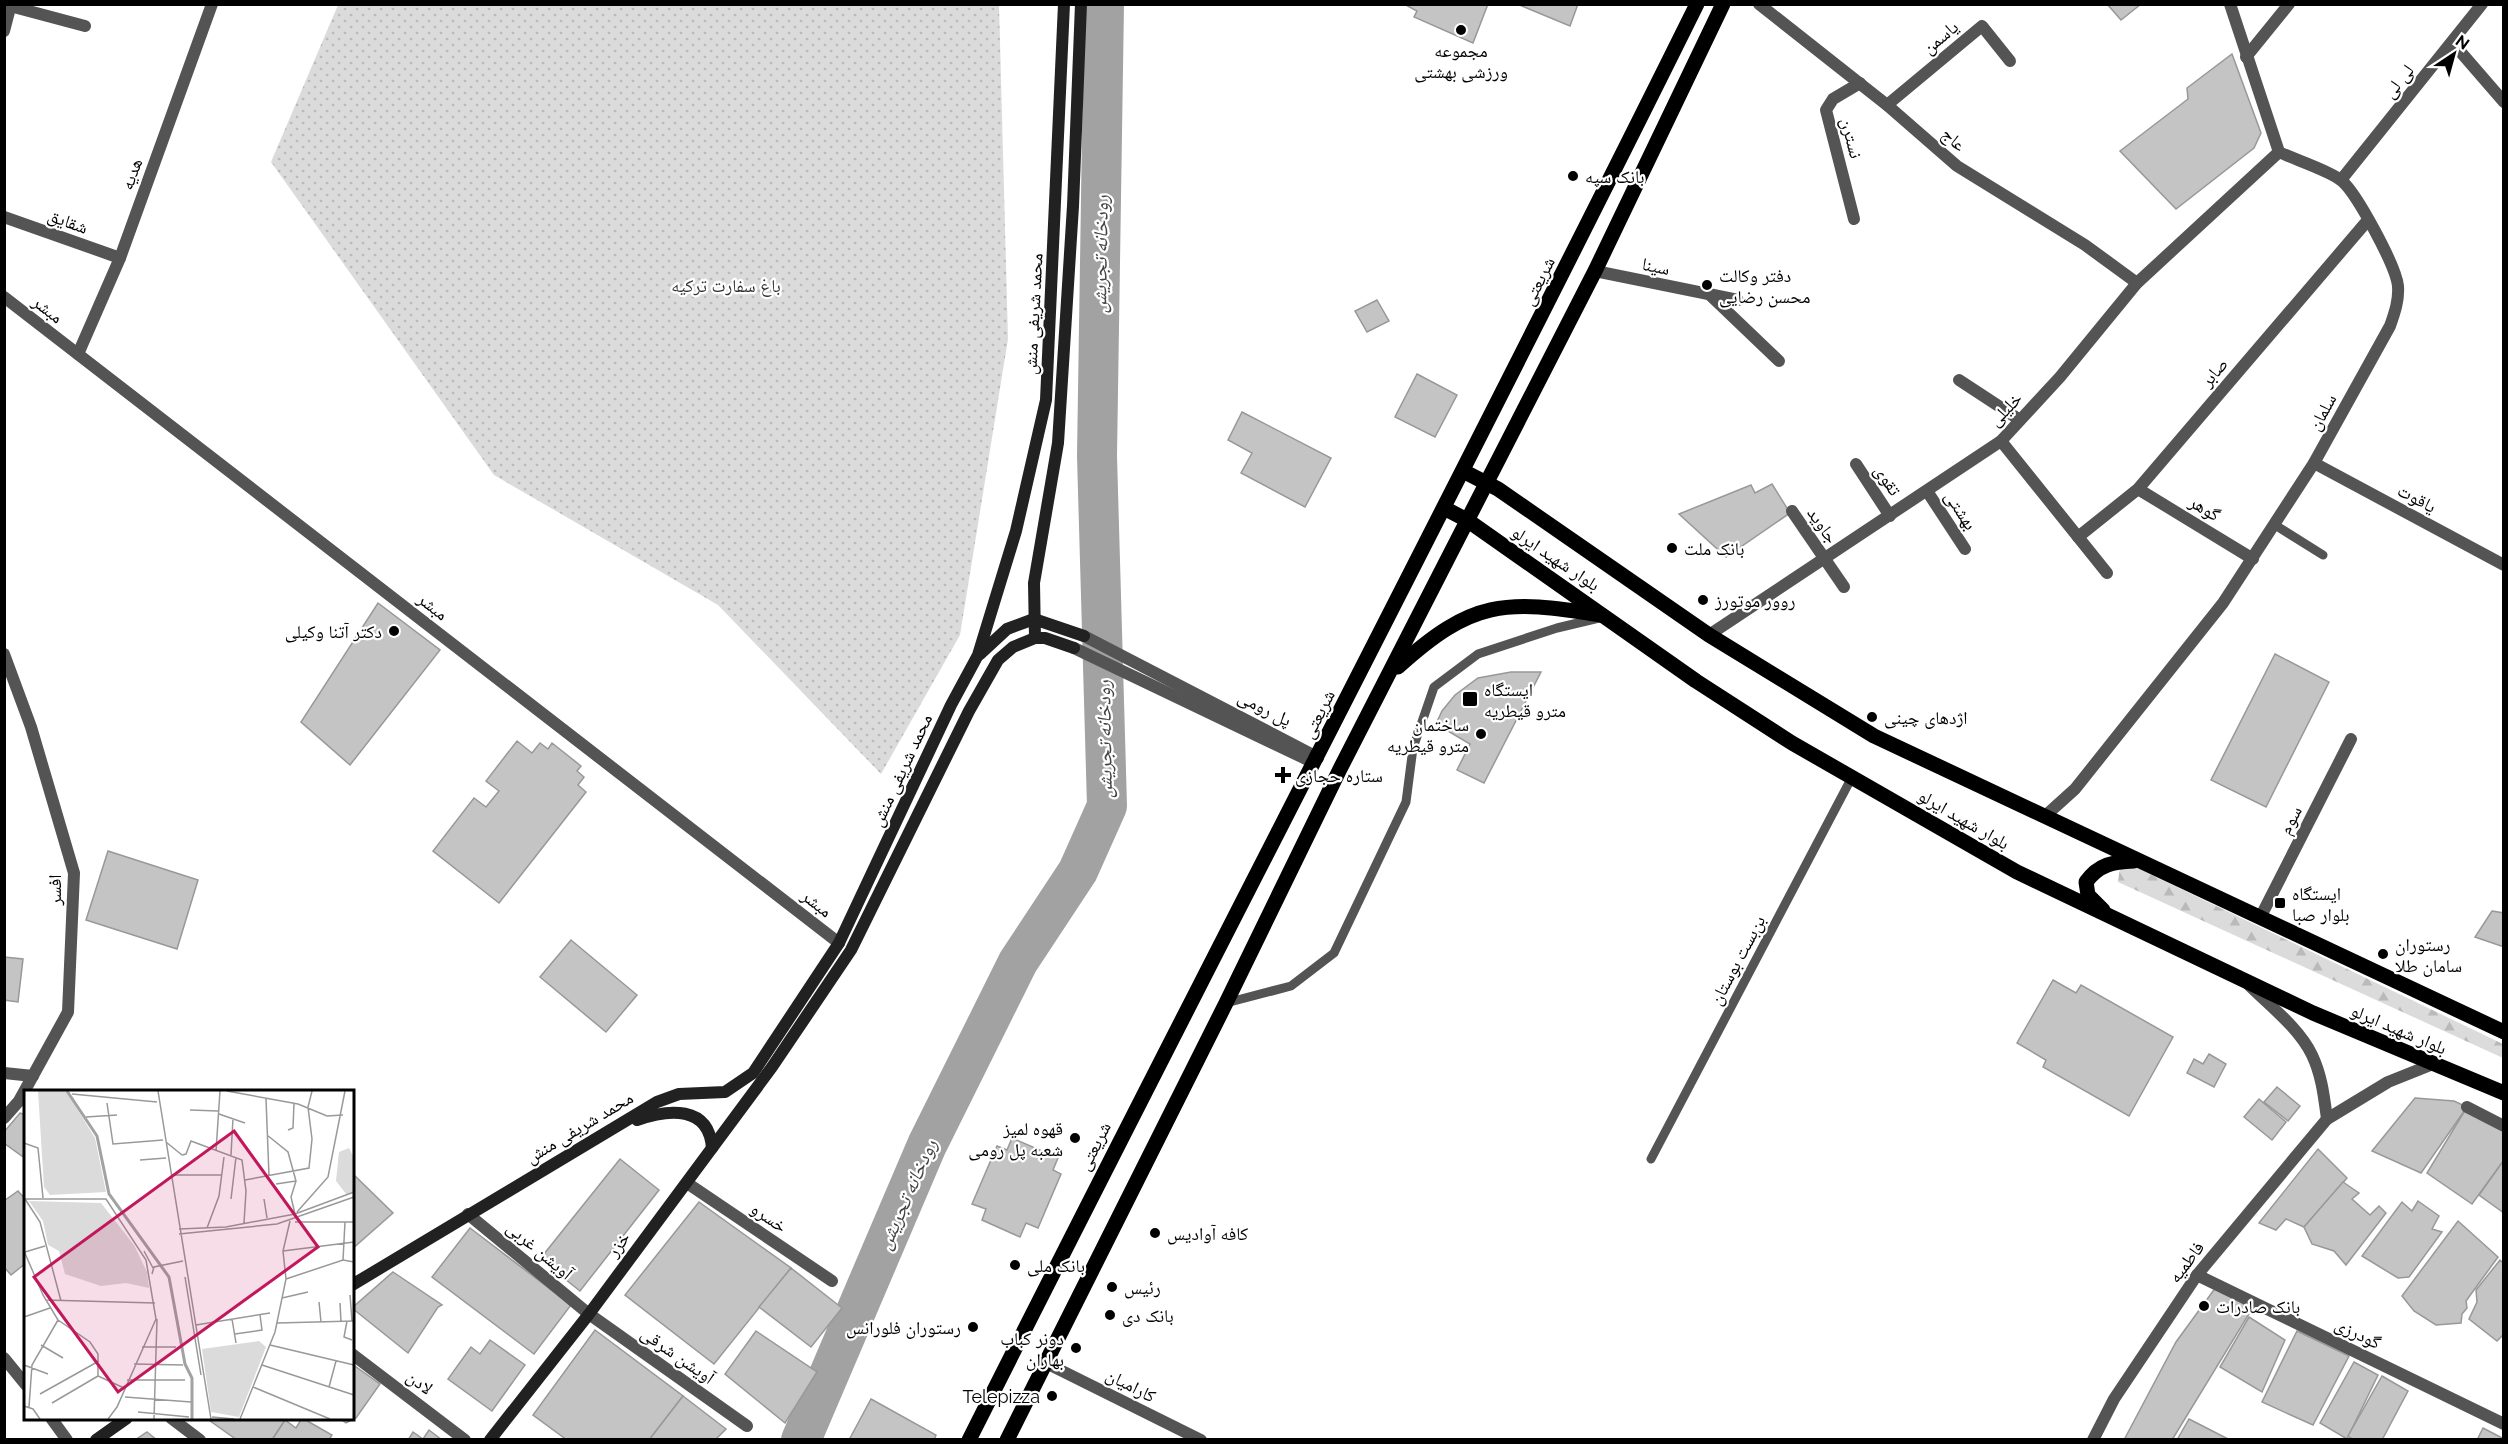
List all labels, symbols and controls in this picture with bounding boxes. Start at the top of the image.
street label: یاسمن [1918,16,1963,59]
marker: مجموعه ورزشی بهشتی [1454,23,1468,37]
north arrow [2424,24,2484,84]
text: N [2452,31,2473,54]
place label: مجموعه ورزشی بهشتی [1414,40,1508,83]
street label: لی لی [2378,60,2419,103]
street label: نسترن [1836,115,1867,161]
street label: عاج [1936,123,1970,157]
street label: هدیه [116,155,147,193]
place label: بانک سپه [1585,166,1645,188]
marker: بانک سپه [1566,169,1580,183]
water label: رودخانه تجریش [1087,194,1114,313]
street label: شقایق [45,204,91,239]
street label: محمد شریفی منش [1019,253,1048,375]
street label: شریعتی [1517,253,1560,309]
street label: سینا [1640,253,1672,279]
place label: دفتر وکالت محسن رضایی [1719,265,1810,308]
park label: باغ سفارت ترکیه [671,275,781,297]
marker: دفتر وکالت محسن رضایی [1700,278,1714,292]
street label: مبشر [28,290,67,328]
street label: صابر [2195,353,2232,392]
street label: خلیلی [1984,388,2027,431]
street label: سلمان [2303,390,2341,435]
street label: تقوی [1869,461,1906,500]
street label: یاقوت [2394,479,2440,517]
street label: بهشتی [1940,486,1981,534]
street label: گوهر [2185,490,2225,526]
street label: جاوید [1803,503,1843,547]
street label: بلوار شهید ایرلو [1508,521,1604,596]
place label: بانک ملت [1684,538,1744,559]
marker: بانک ملت [1665,541,1679,555]
street label: مبشر [413,587,452,625]
place label: روور موتورز [1714,590,1796,611]
marker: روور موتورز [1696,593,1710,607]
place label: دکتر آتنا وکیلی [285,621,382,643]
marker: دکتر آتنا وکیلی [387,624,401,638]
water label: رودخانه تجریش [1091,679,1118,798]
place label: ایستگاه مترو قیطریه [1484,679,1566,721]
street label: پل رومی [1234,686,1295,731]
street label: شریعتی [1297,686,1340,742]
marker: ایستگاه مترو قیطریه [1461,690,1479,708]
place label: اژدهای چینی [1884,707,1968,729]
street label: محمد شریفی منش [866,710,937,830]
marker: اژدهای چینی [1865,710,1879,724]
place label: ساختمان مترو قیطریه [1387,714,1469,756]
marker: ساختمان مترو قیطریه [1474,727,1488,741]
place label: ستاره حجازی [1295,765,1383,787]
marker: ستاره حجازی [1276,768,1290,782]
street label: بلوار شهید ایرلو [1914,784,2013,854]
street label: سوم [2274,802,2308,839]
street label: افسر [44,874,65,907]
place label: ایستگاه بلوار صبا [2292,883,2350,925]
street label: مبشر [797,884,836,922]
marker: ایستگاه بلوار صبا [2273,896,2287,910]
street label: بن‌بست بوستان [1705,912,1770,1009]
place label: رستوران سامان طلا [2395,934,2462,977]
marker: رستوران سامان طلا [2376,947,2390,961]
street label: بلوار شهید ایرلو [2348,999,2450,1059]
street label: محمد شریفی منش [521,1087,637,1168]
inset map [24,1090,354,1420]
place label: قهوه لمیز شعبه پل رومی [968,1118,1063,1161]
street label: شریعتی [1073,1118,1116,1174]
marker: قهوه لمیز شعبه پل رومی [1068,1131,1082,1145]
water label: رودخانه تجریش [872,1135,943,1253]
street label: خسرو [747,1197,791,1237]
street label: آویشن غربی [502,1216,578,1285]
place label: کافه آوادیس [1167,1223,1249,1245]
marker: کافه آوادیس [1148,1226,1162,1240]
street label: خزر [601,1227,634,1261]
street label: فاطمیه [2164,1237,2208,1287]
place label: بانک ملی [1027,1255,1085,1277]
marker: بانک ملی [1008,1258,1022,1272]
place label: رئیس [1124,1277,1161,1299]
marker: رئیس [1105,1280,1119,1294]
place label: بانک صادرات [2216,1296,2300,1317]
marker: بانک صادرات [2197,1299,2211,1313]
place label: بانک دی [1122,1305,1174,1327]
marker: بانک دی [1103,1308,1117,1322]
street label: گودرزی [2331,1313,2385,1354]
place label: رستوران فلورانس [846,1317,961,1339]
marker: رستوران فلورانس [966,1320,980,1334]
street label: آویشن شرقی [637,1322,719,1389]
place label: دونر کباب بهاران [1000,1328,1064,1371]
marker: دونر کباب بهاران [1069,1341,1083,1355]
street label: کارامیان [1102,1364,1160,1408]
street label: لادن [402,1365,437,1399]
place label: Telepizza [962,1386,1040,1407]
marker: Telepizza [1045,1389,1059,1403]

